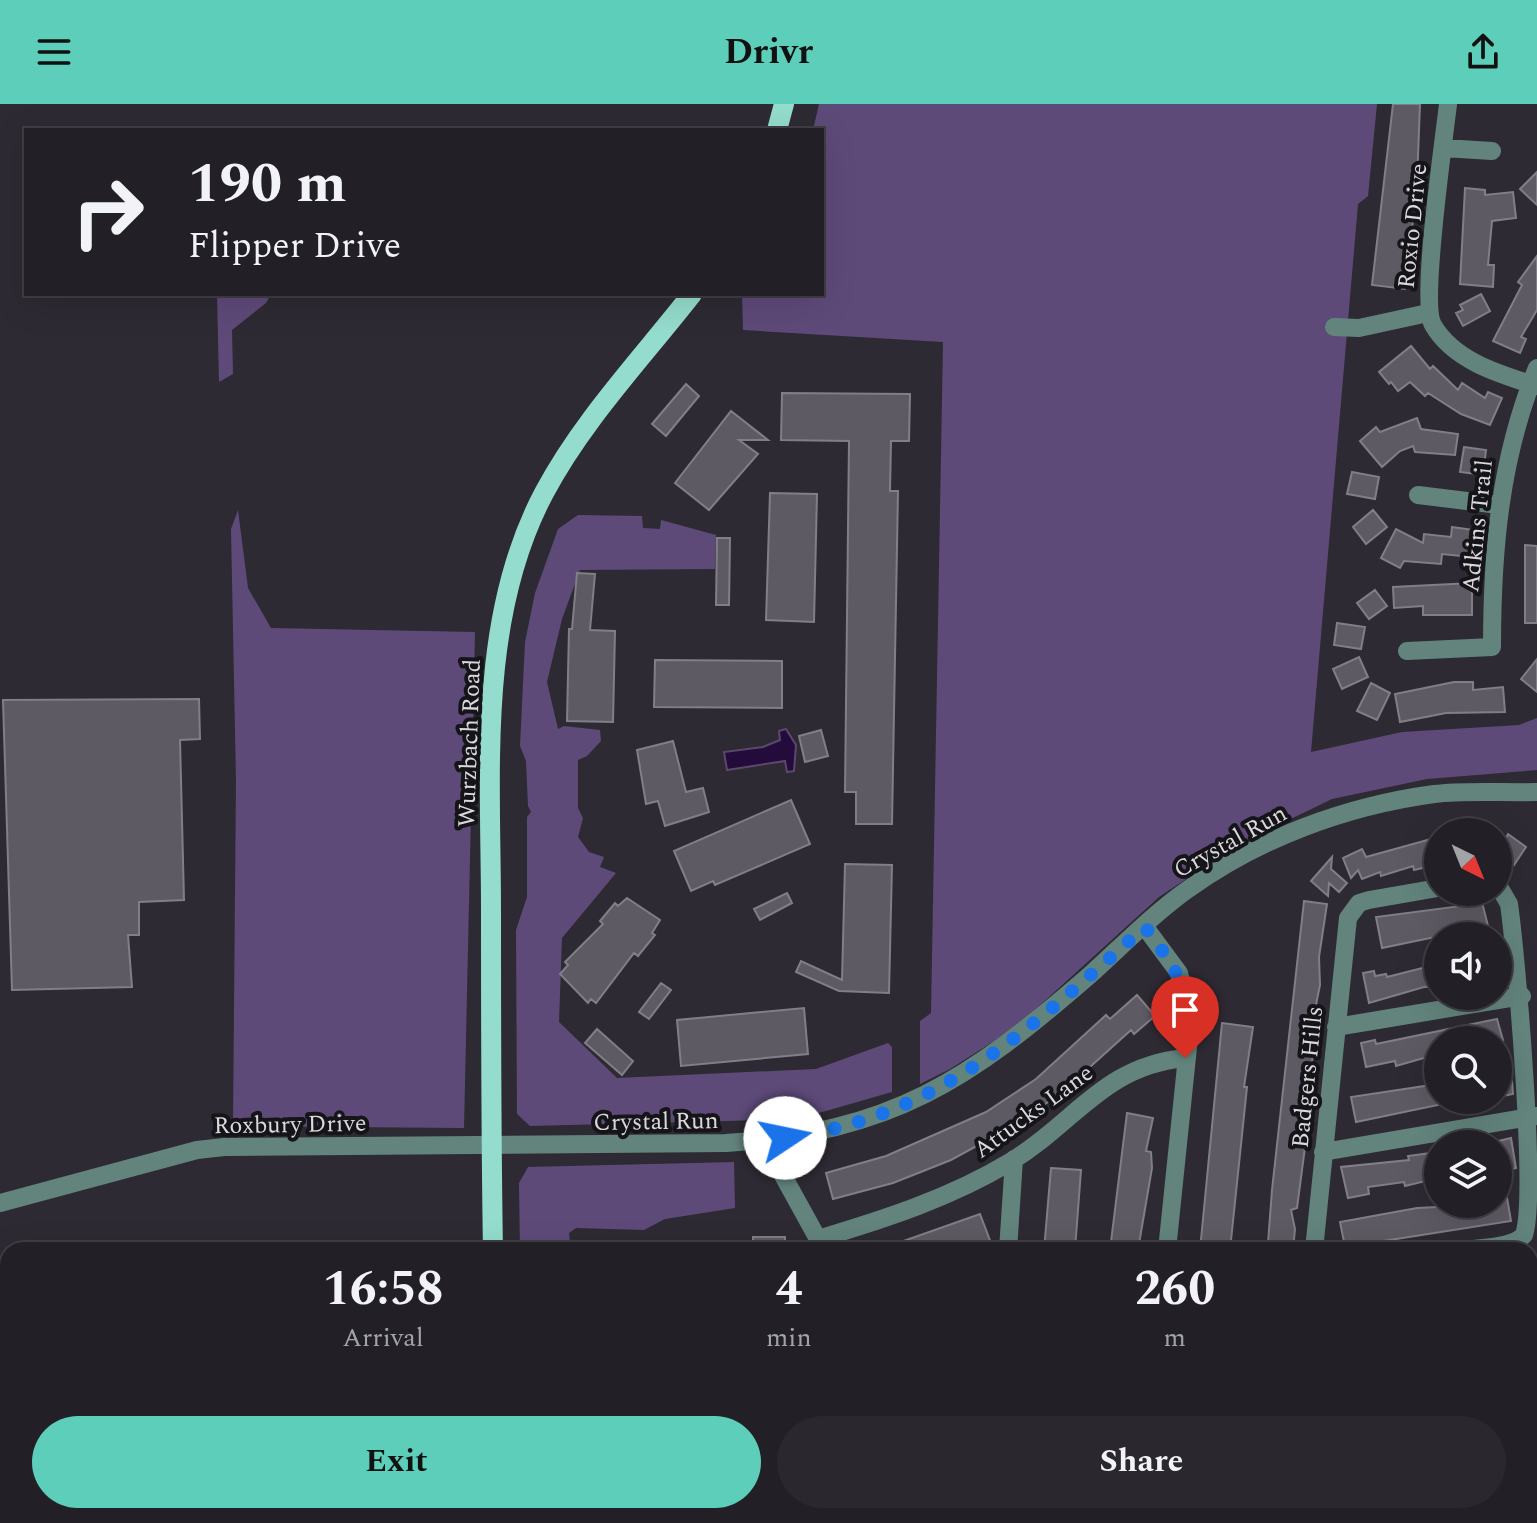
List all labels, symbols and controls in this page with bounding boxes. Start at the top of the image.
text: Drivr [724,25,813,80]
icon: menu [32,30,76,74]
icon: share [1461,30,1505,74]
text: 190 m [188,142,347,227]
icon: right [56,160,160,264]
street label: Roxio Drive [1389,162,1437,291]
text: Flipper Drive [188,219,401,274]
street label: Adkins Trail [1453,458,1503,594]
street label: Wurzbach Road [449,658,491,828]
street label: Crystal Run [1167,796,1294,888]
north arrow [1424,818,1512,906]
map controls [1424,818,1512,1218]
button: sound [1424,922,1512,1010]
pin [1151,976,1219,1058]
icon: arrive [1163,988,1207,1032]
street label: Badgers Hills [1283,1004,1333,1150]
button: search [1424,1026,1512,1114]
street label: Attucks Lane [966,1056,1101,1168]
position arrow [743,1096,827,1180]
street label: Crystal Run [593,1103,719,1141]
street label: Roxbury Drive [213,1106,367,1144]
button: layers [1424,1130,1512,1218]
text: 16:58 [323,1253,443,1326]
text: 4 [775,1253,802,1326]
text: 260 [1134,1253,1215,1326]
text: Arrival [343,1318,424,1358]
text: min [766,1318,812,1358]
text: m [1164,1318,1186,1358]
button: Exit [32,1416,761,1508]
button: Share [777,1416,1506,1508]

